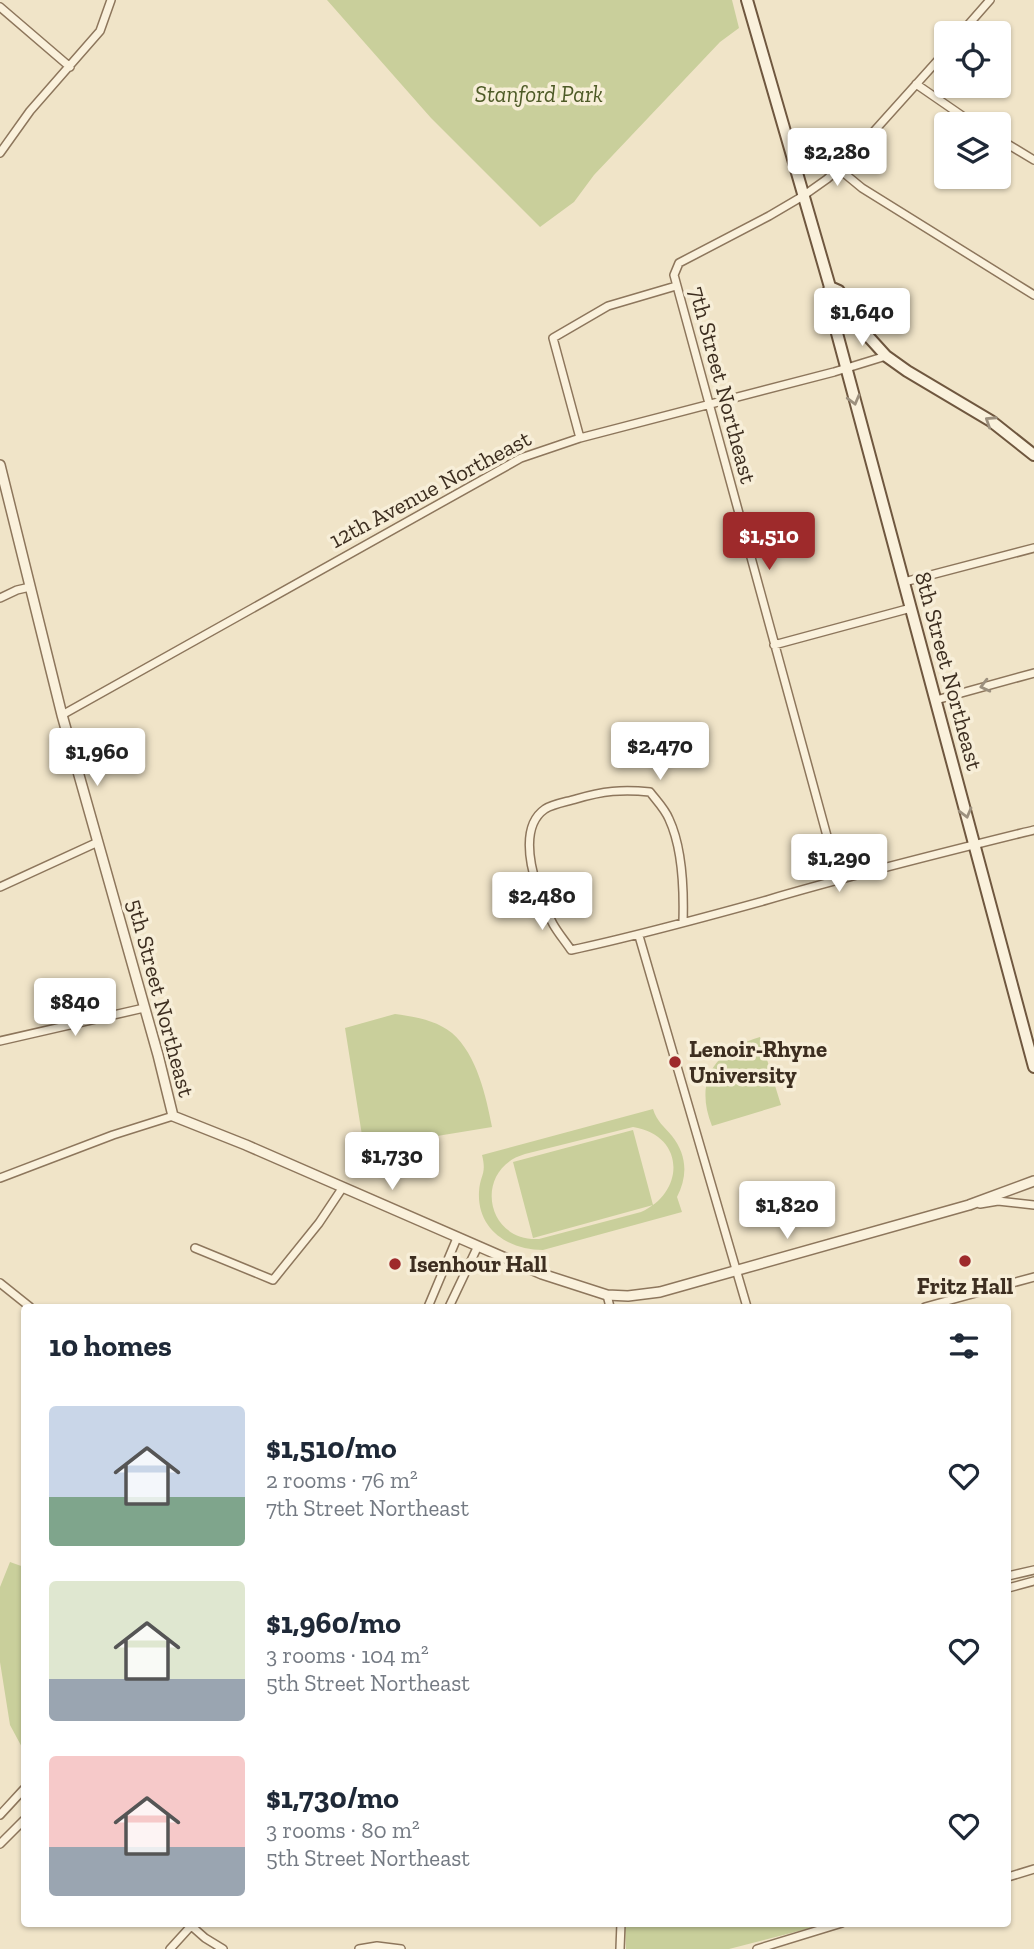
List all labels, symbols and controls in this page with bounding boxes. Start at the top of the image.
map controls [934,21,1011,189]
button: locate [934,21,1011,98]
park label: Stanford Park [475,80,603,108]
button: layers [934,112,1011,189]
pin: $2,280 [780,128,894,188]
text: $2,280 [804,137,870,165]
street label: 7th Street Northeast [683,283,763,487]
pin: $1,640 [805,288,919,348]
text: $1,640 [830,297,894,325]
one-way arrow [846,394,861,406]
one-way arrow [985,417,998,430]
street label: 12th Avenue Northeast [324,424,536,554]
pin: $1,510 [712,512,826,572]
text: $1,510 [739,521,799,549]
street label: 8th Street Northeast [909,569,989,774]
one-way arrow [979,677,991,692]
pin: $2,470 [603,722,717,782]
pin: $1,960 [40,728,154,788]
text: $2,470 [627,731,693,759]
text: $1,960 [65,737,129,765]
one-way arrow [958,807,972,819]
pin: $1,290 [782,834,896,894]
text: $1,290 [807,843,871,871]
pin: $2,480 [485,872,599,932]
text: $2,480 [508,881,576,909]
street label: 5th Street Northeast [121,896,201,1101]
pin: $840 [34,978,116,1038]
text: $840 [50,987,100,1015]
place label: Lenoir-Rhyne University [689,1035,827,1089]
marker: Lenoir-Rhyne University [667,1054,683,1070]
pin: $1,730 [335,1132,449,1192]
text: $1,730 [361,1141,423,1169]
pin: $1,820 [730,1182,844,1241]
text: $1,820 [755,1190,819,1218]
place label: Isenhour Hall [409,1250,548,1278]
marker: Fritz Hall [957,1253,973,1269]
marker: Isenhour Hall [387,1256,403,1272]
place label: Fritz Hall [917,1272,1014,1300]
icon: filters [945,1327,983,1365]
text: 10 homes [49,1328,172,1364]
text: $1,510/mo [266,1430,397,1466]
icon: home [105,1434,189,1518]
icon: heart [945,1457,983,1495]
text: 2 rooms · 76 m² [266,1466,418,1494]
text: 7th Street Northeast [266,1494,469,1522]
text: $1,960/mo [266,1605,401,1641]
icon: home [105,1609,189,1693]
icon: heart [945,1632,983,1670]
text: 3 rooms · 104 m² [266,1641,429,1669]
text: 5th Street Northeast [266,1669,470,1697]
text: $1,730/mo [266,1780,399,1816]
icon: home [105,1784,189,1868]
icon: heart [945,1807,983,1845]
text: 3 rooms · 80 m² [266,1816,420,1844]
text: 5th Street Northeast [266,1844,470,1872]

